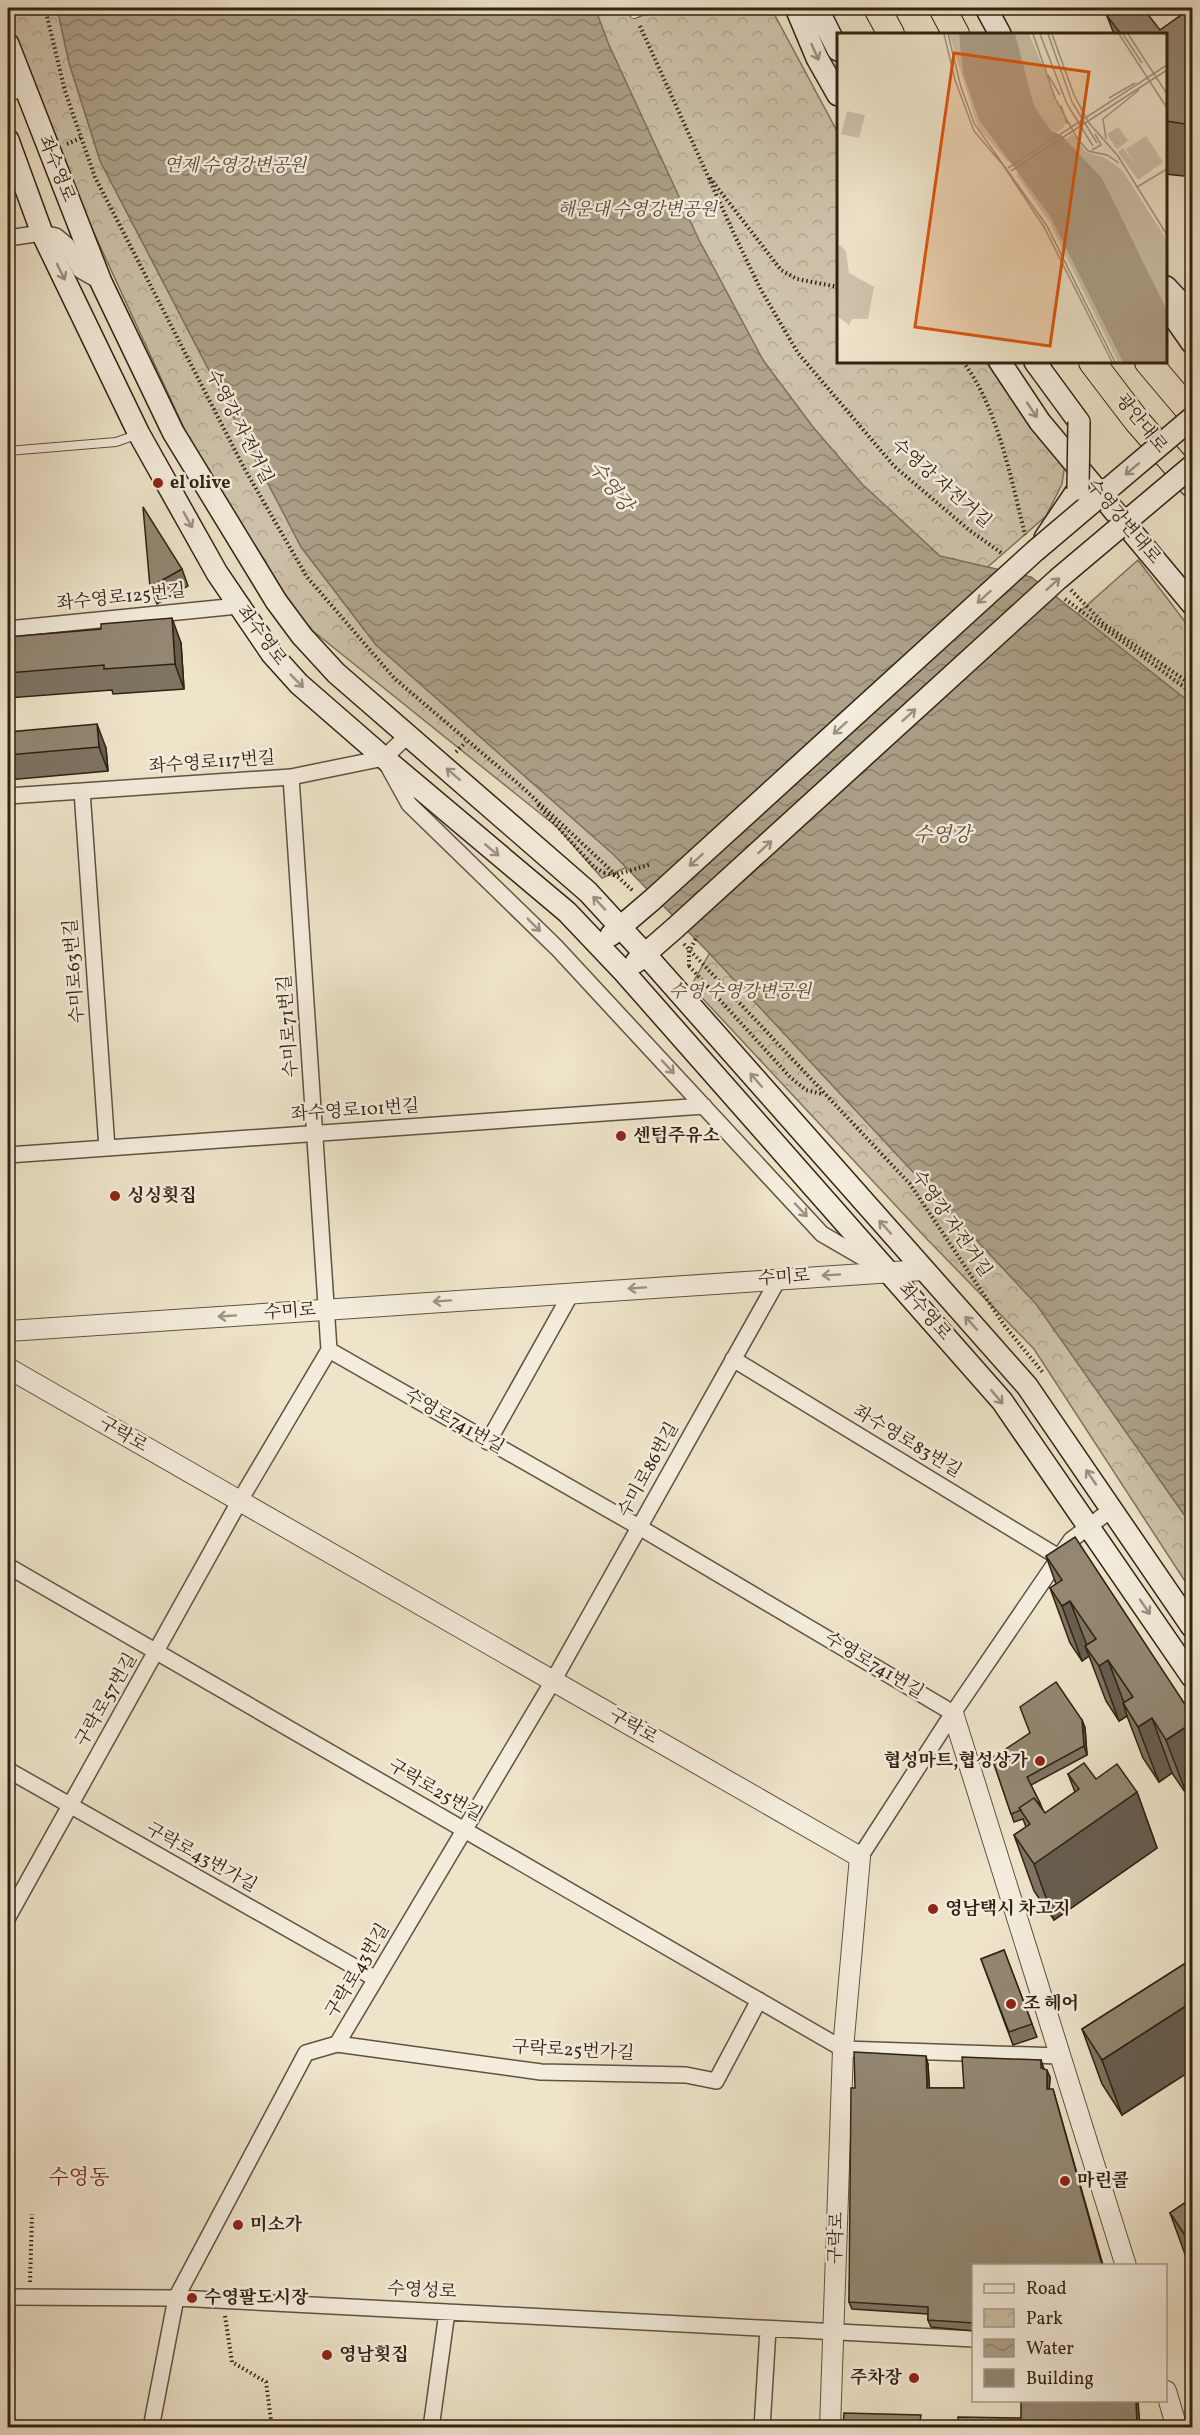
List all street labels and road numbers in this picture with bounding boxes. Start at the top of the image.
street label: 좌수영로 [31,132,81,206]
street label: 수영강 자전거길 [199,365,279,489]
street label: 광안대로 [1109,389,1173,459]
street label: 수영강 자전거길 [886,433,996,535]
street label: 수영강변대로 [1080,474,1166,570]
street label: 좌수영로125번길 [55,579,187,617]
street label: 좌수영로 [230,601,292,671]
street label: 좌수영로117번길 [148,746,276,780]
street label: 수미로63번길 [59,918,91,1024]
street label: 수미로71번길 [273,974,305,1078]
street label: 좌수영로101번길 [290,1094,420,1128]
street label: 수영강 자전거길 [905,1165,997,1283]
street label: 수미로 [757,1264,811,1292]
street label: 좌수영로 [892,1278,956,1346]
street label: 수미로 [263,1298,317,1326]
street label: 수영로741번길 [399,1383,509,1461]
street label: 좌수영로83번길 [848,1400,966,1484]
street label: 구락로 [94,1411,152,1459]
street label: 수미로86번길 [613,1418,685,1522]
street label: 수영로741번길 [820,1627,928,1705]
street label: 구락로57번길 [70,1649,144,1751]
street label: 구락로 [604,1703,662,1751]
street label: 구락로25번길 [383,1754,487,1828]
street label: 구락로43번가길 [141,1817,261,1899]
street label: 구락로43번길 [320,1919,396,2023]
street label: 구락로25번가길 [511,2035,635,2067]
street label: 구락로 [824,2211,850,2265]
street label: 수영성로 [387,2277,457,2305]

